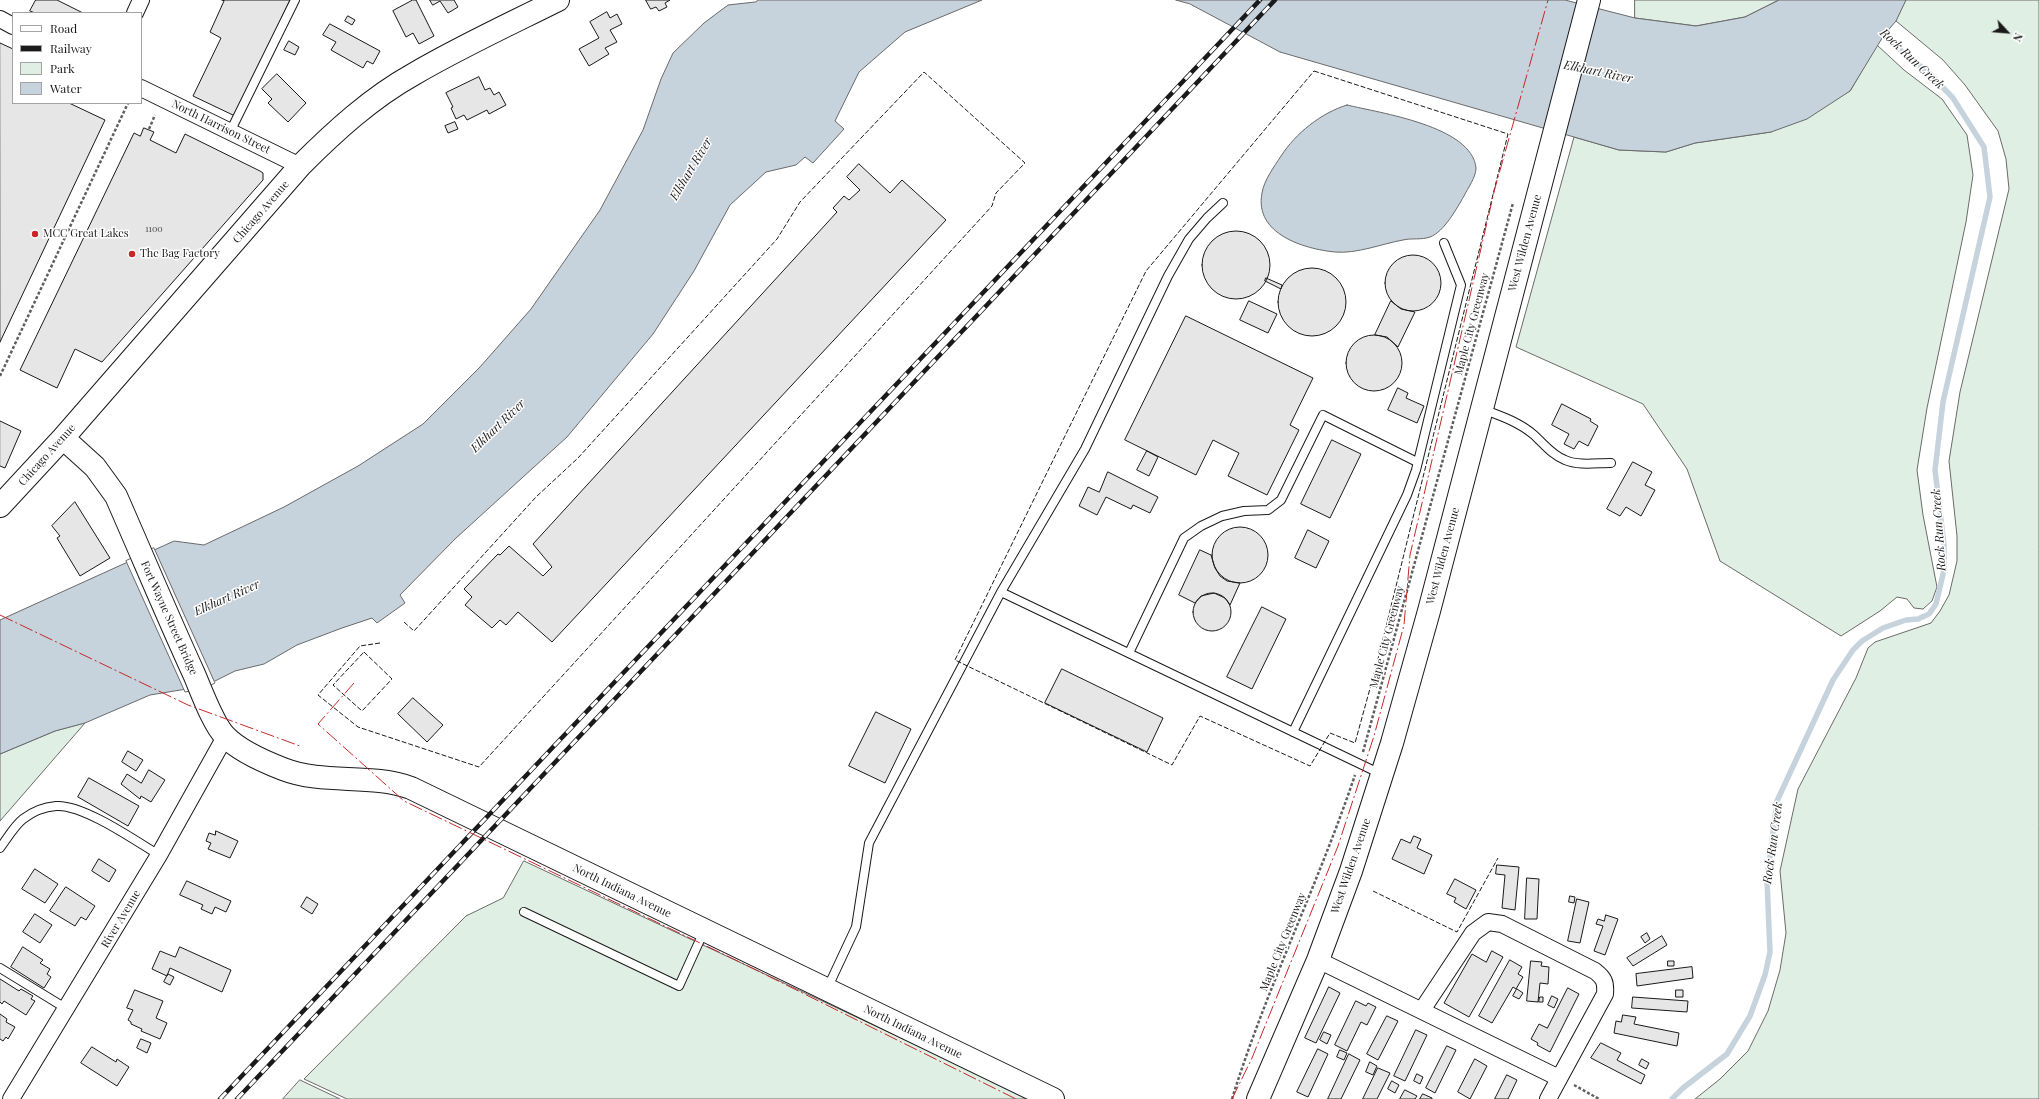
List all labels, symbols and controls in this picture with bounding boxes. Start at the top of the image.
legend [12,12,142,104]
north arrow [1987,12,2027,52]
text: Road [50,20,77,36]
water label: Rock Run Creek [1877,26,1947,92]
text: N [2010,31,2027,44]
text: Railway [50,40,92,56]
water label: Elkhart River [1562,58,1634,86]
text: Park [50,60,75,76]
text: Water [50,80,82,96]
street label: North Harrison Street [170,97,272,157]
water label: Elkhart River [667,135,715,203]
street label: Chicago Avenue [230,178,292,246]
street label: West Wilden Avenue [1506,193,1544,293]
house number: 1100 [145,224,163,234]
place label: MCC Great Lakes [43,227,129,241]
marker: MCC Great Lakes [30,229,40,239]
place label: The Bag Factory [140,247,220,261]
marker: The Bag Factory [127,249,137,259]
street label: Maple City Greenway [1452,272,1492,376]
water label: Elkhart River [468,397,528,455]
street label: Chicago Avenue [16,421,78,489]
water label: Rock Run Creek [1929,488,1949,572]
street label: West Wilden Avenue [1424,506,1462,606]
street label: Fort Wayne Street Bridge [138,559,200,677]
water label: Elkhart River [192,577,262,619]
street label: Maple City Greenway [1367,585,1407,689]
water label: Rock Run Creek [1760,801,1786,885]
street label: West Wilden Avenue [1329,817,1373,915]
street label: North Indiana Avenue [571,861,673,921]
street label: River Avenue [99,888,143,950]
street label: Maple City Greenway [1257,891,1309,993]
street label: North Indiana Avenue [862,1002,964,1062]

